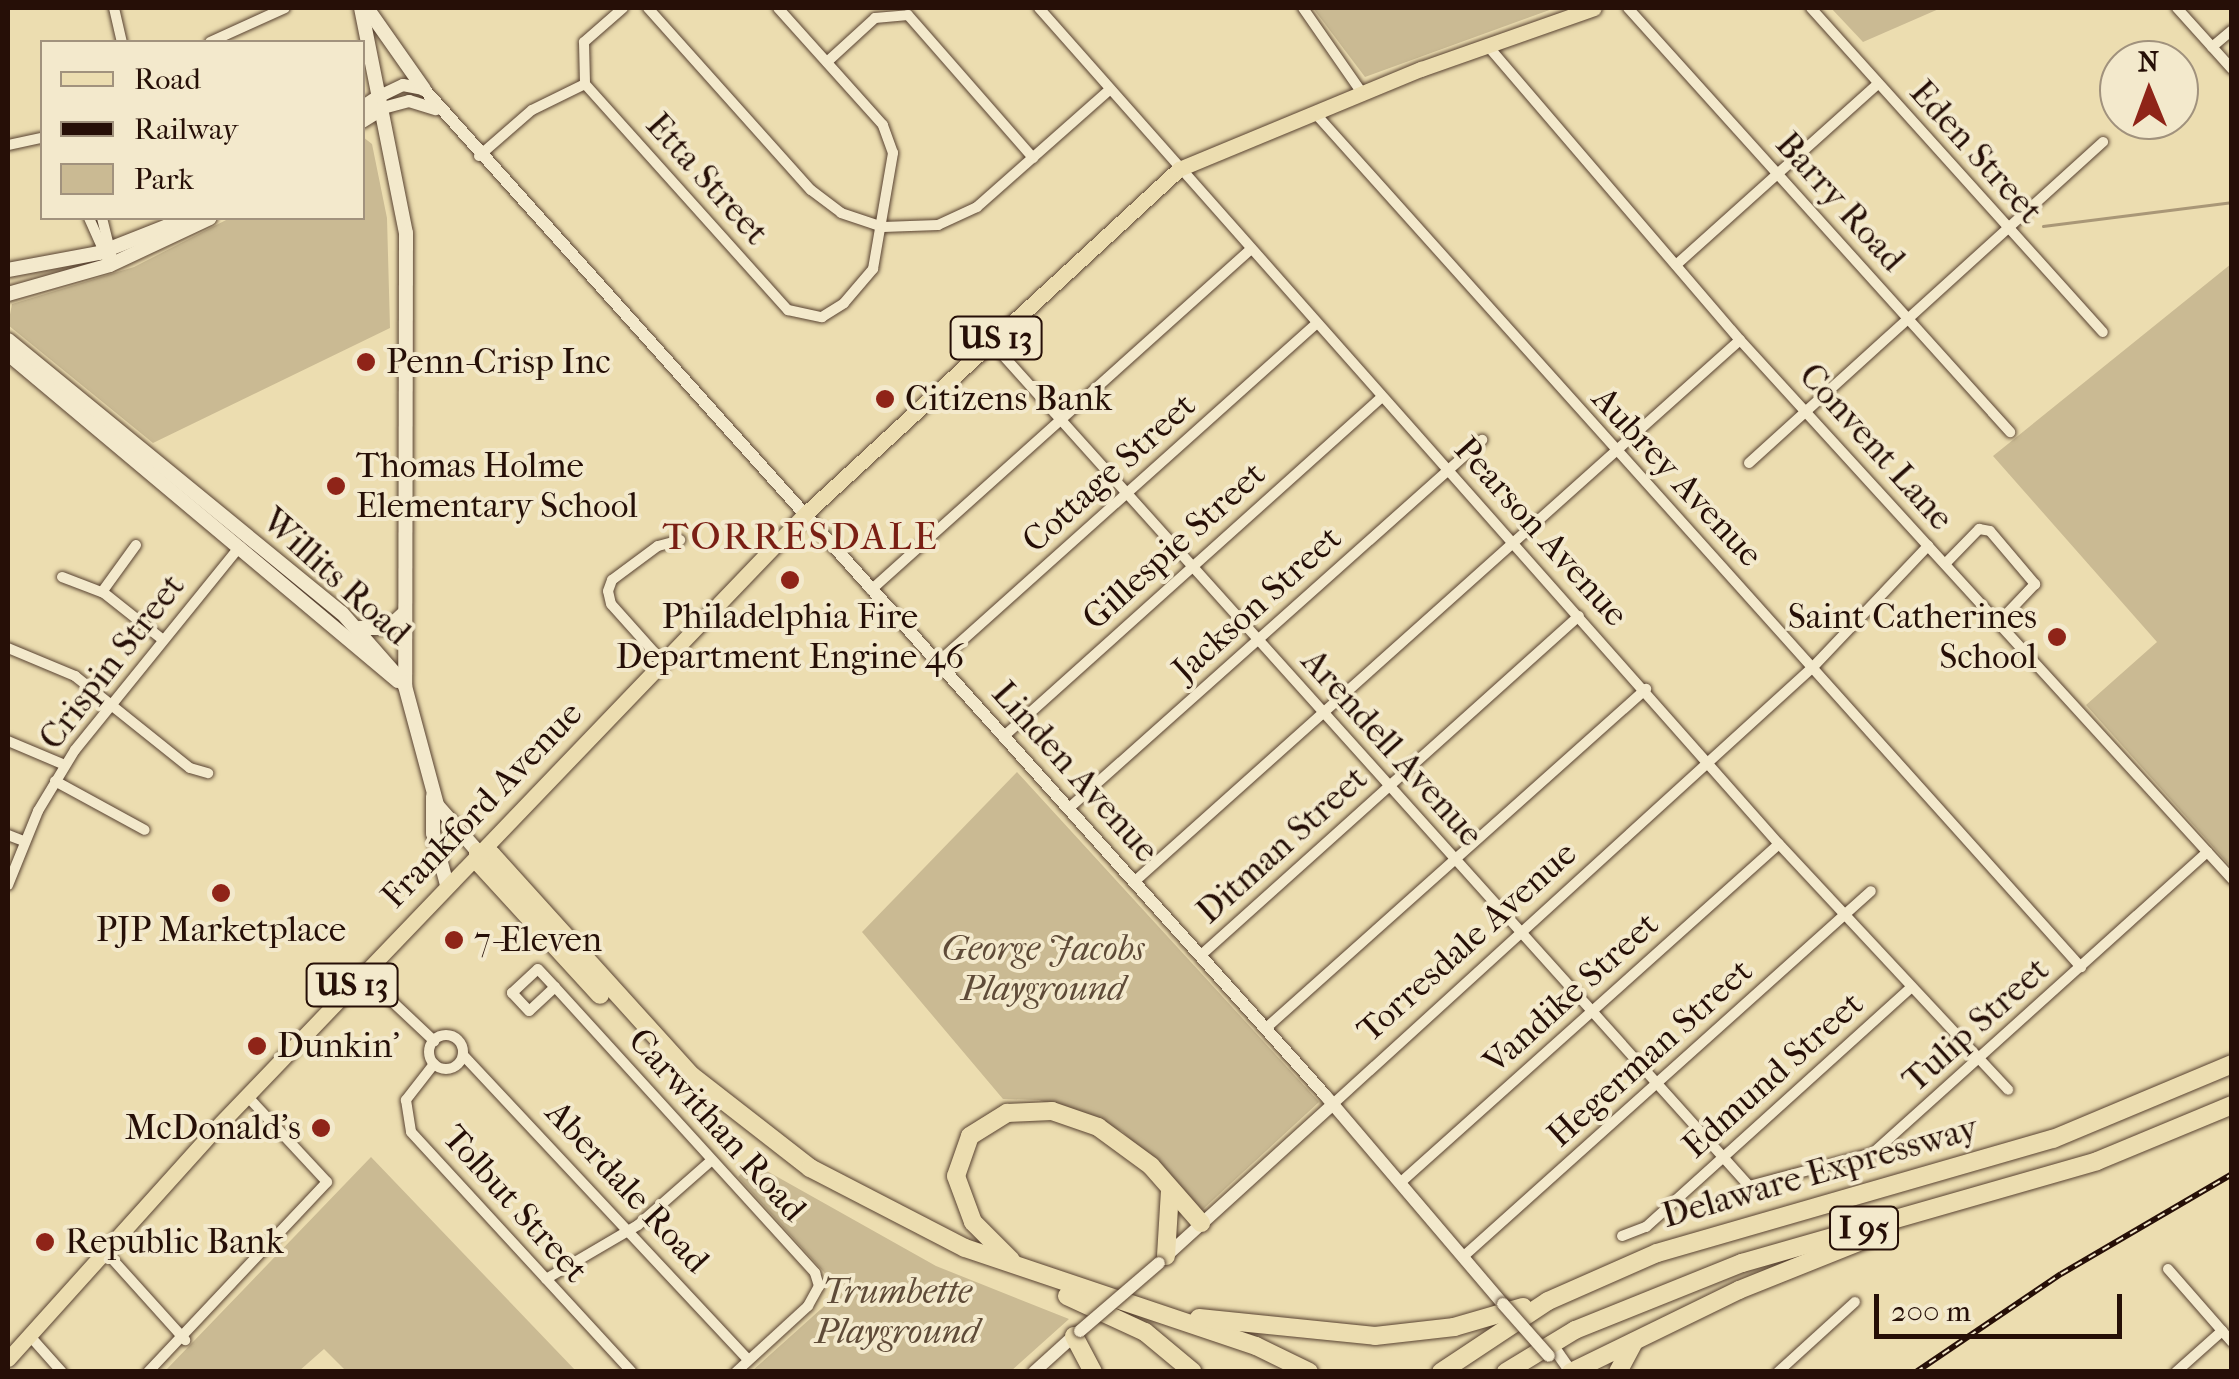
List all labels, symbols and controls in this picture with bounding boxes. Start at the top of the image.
legend [40,40,365,220]
north arrow [2099,40,2199,140]
text: N [2138,45,2159,78]
text: Road [134,62,201,97]
street label: Eden Street [1901,72,2051,232]
street label: Etta Street [637,105,777,253]
text: Railway [134,112,238,147]
street label: Barry Road [1767,124,1913,280]
text: Park [134,162,194,197]
road number: US 13 [948,311,1044,365]
place label: Penn-Crisp Inc [386,341,611,383]
marker: Penn-Crisp Inc [355,351,377,373]
street label: Convent Lane [1790,355,1962,539]
place label: Citizens Bank [905,378,1112,420]
street label: Aubrey Avenue [1583,378,1771,576]
street label: Cottage Street [1014,384,1204,562]
marker: Citizens Bank [874,388,896,410]
street label: Pearson Avenue [1445,429,1637,635]
place label: Thomas Holme Elementary School [356,445,638,527]
street label: Gillespie Street [1074,453,1274,639]
marker: Thomas Holme Elementary School [325,475,347,497]
street label: Willits Road [253,500,419,654]
district label: TORRESDALE [662,514,940,560]
street label: Jackson Street [1164,517,1350,691]
street label: Crispin Street [31,566,193,758]
marker: Philadelphia Fire Department Engine 46 [779,569,801,591]
place label: Philadelphia Fire Department Engine 46 [616,596,964,678]
place label: Saint Catherines School [1788,596,2037,678]
marker: Saint Catherines School [2046,626,2068,648]
street label: Arendell Avenue [1292,641,1492,855]
street label: Linden Avenue [983,673,1167,871]
street label: Frankford Avenue [373,693,591,917]
street label: Ditman Street [1188,758,1376,932]
street label: Torresdale Avenue [1349,833,1585,1051]
marker: PJP Marketplace [210,882,232,904]
street label: Vandike Street [1475,903,1667,1083]
place label: PJP Marketplace [96,909,346,951]
place label: 7-Eleven [474,919,602,961]
park label: George Jacobs Playground [942,928,1144,1010]
marker: 7-Eleven [443,929,465,951]
street label: Tulip Street [1895,949,2057,1101]
street label: Hegerman Street [1539,950,1761,1156]
road number: US 13 [304,958,400,1012]
street label: Edmund Street [1674,983,1872,1167]
street label: Carwithan Road [619,1020,815,1230]
place label: Dunkin' [277,1025,400,1067]
marker: Dunkin' [246,1035,268,1057]
street label: Aberdale Road [537,1092,717,1282]
place label: McDonald's [125,1107,301,1149]
street label: Delaware Expressway [1657,1107,1983,1237]
marker: McDonald's [310,1117,332,1139]
street label: Tolbut Street [433,1117,597,1291]
road number: I 95 [1829,1201,1899,1255]
place label: Republic Bank [65,1221,284,1263]
marker: Republic Bank [34,1231,56,1253]
park label: Trumbette Playground [815,1271,979,1353]
scale bar [1879,1274,2126,1336]
text: 200 m [1891,1294,1971,1329]

